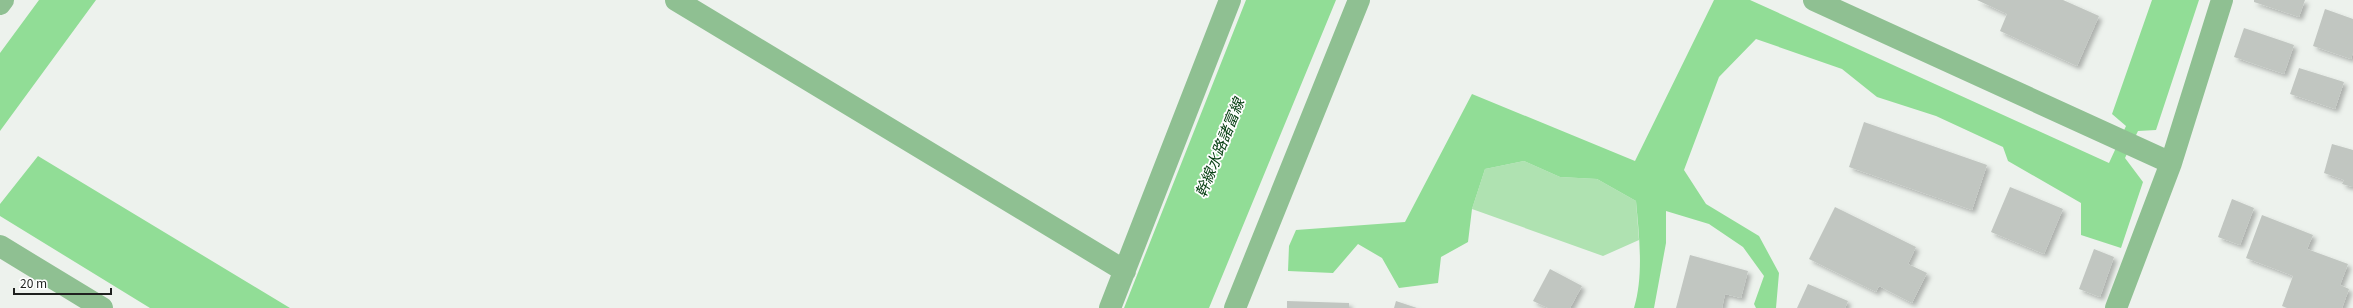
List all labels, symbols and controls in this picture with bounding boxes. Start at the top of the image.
water label: 幹線水路諸富線 [1189,93,1249,200]
scale bar [14,270,111,296]
text: 20 m [20,274,47,291]

